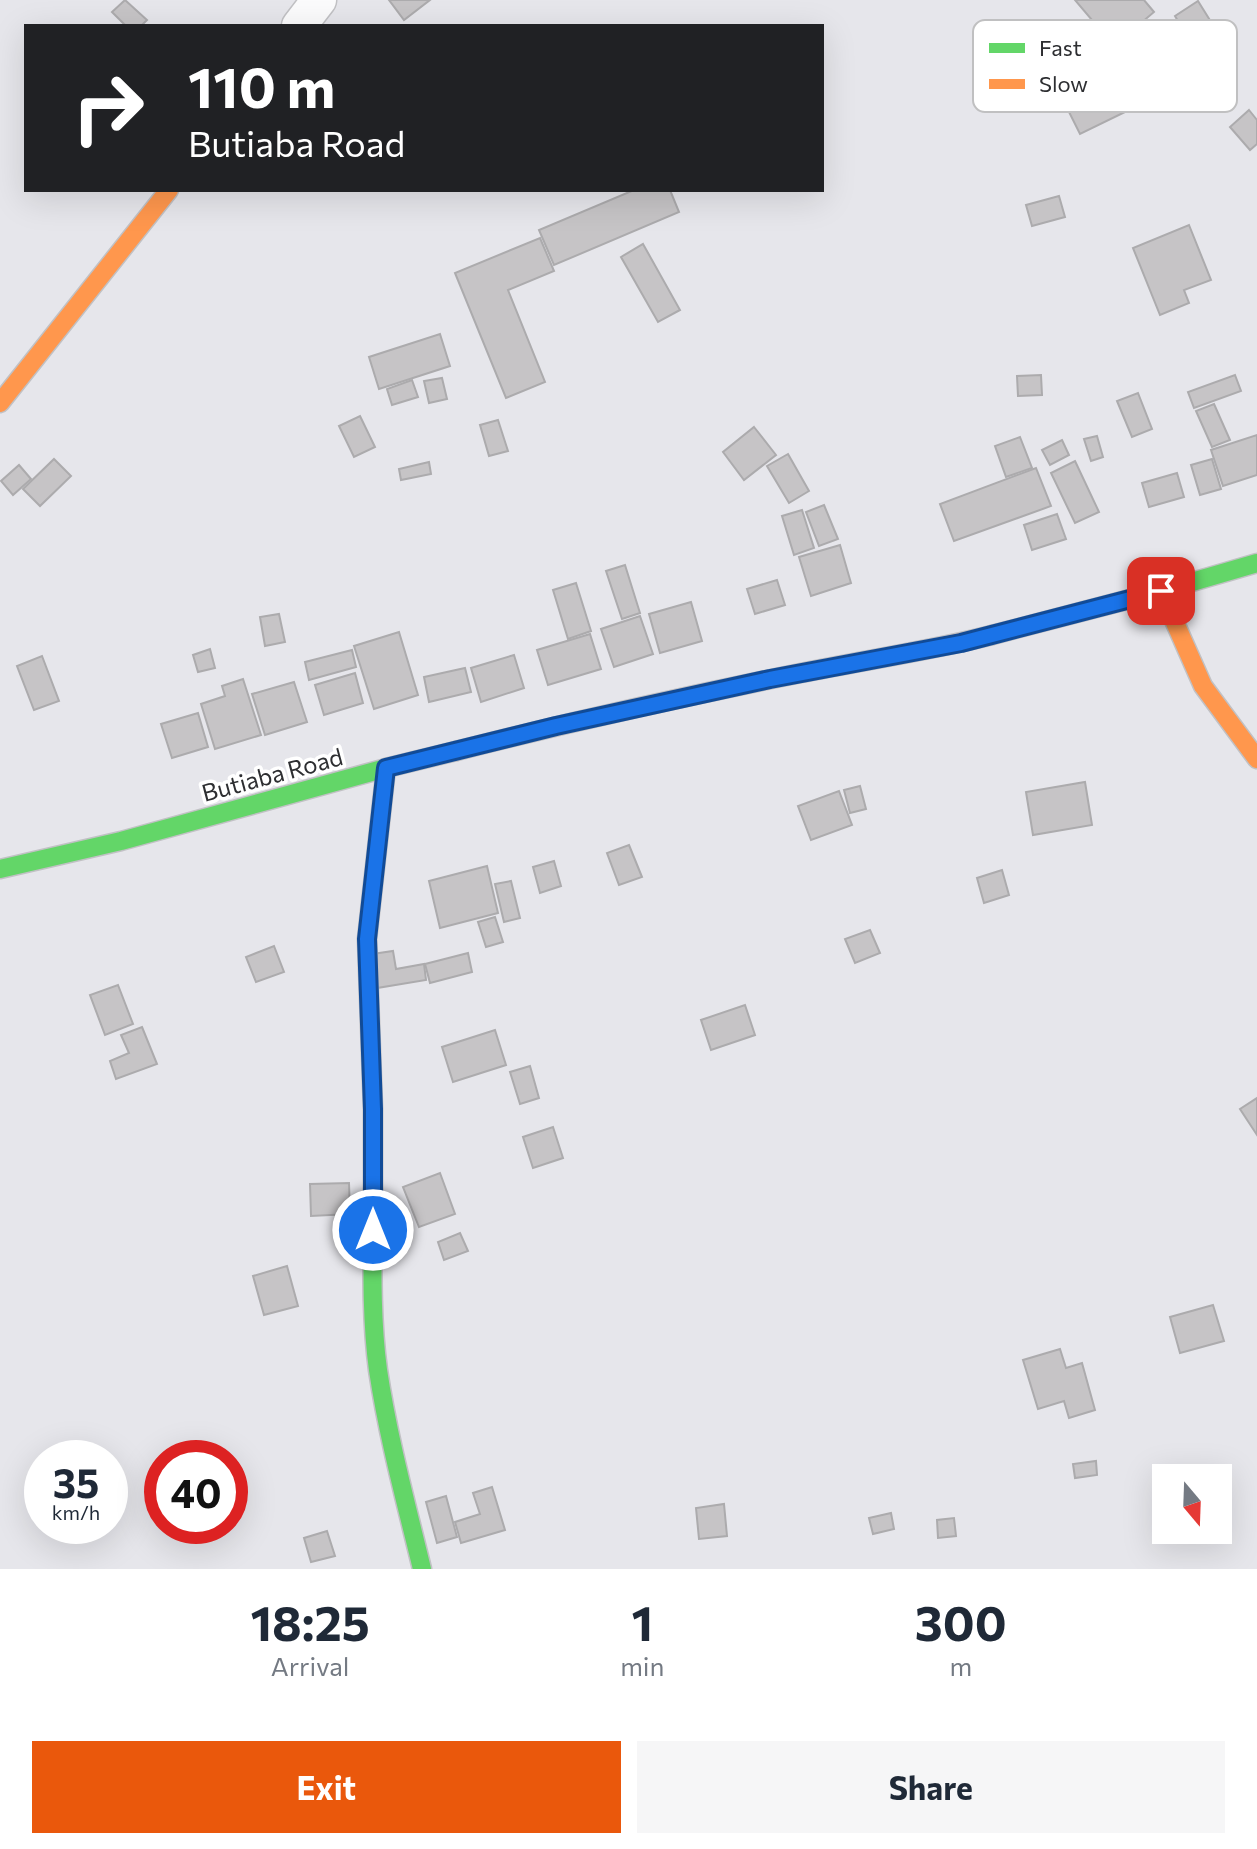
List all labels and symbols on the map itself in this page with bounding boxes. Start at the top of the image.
legend [973,20,1237,112]
text: Fast [1039,34,1082,61]
text: Slow [1039,70,1088,97]
pin [1127,557,1195,625]
street label: Butiaba Road [198,741,346,807]
position arrow [331,1188,415,1272]
speed limit sign: 40 [144,1440,248,1544]
north arrow [1152,1464,1232,1544]

